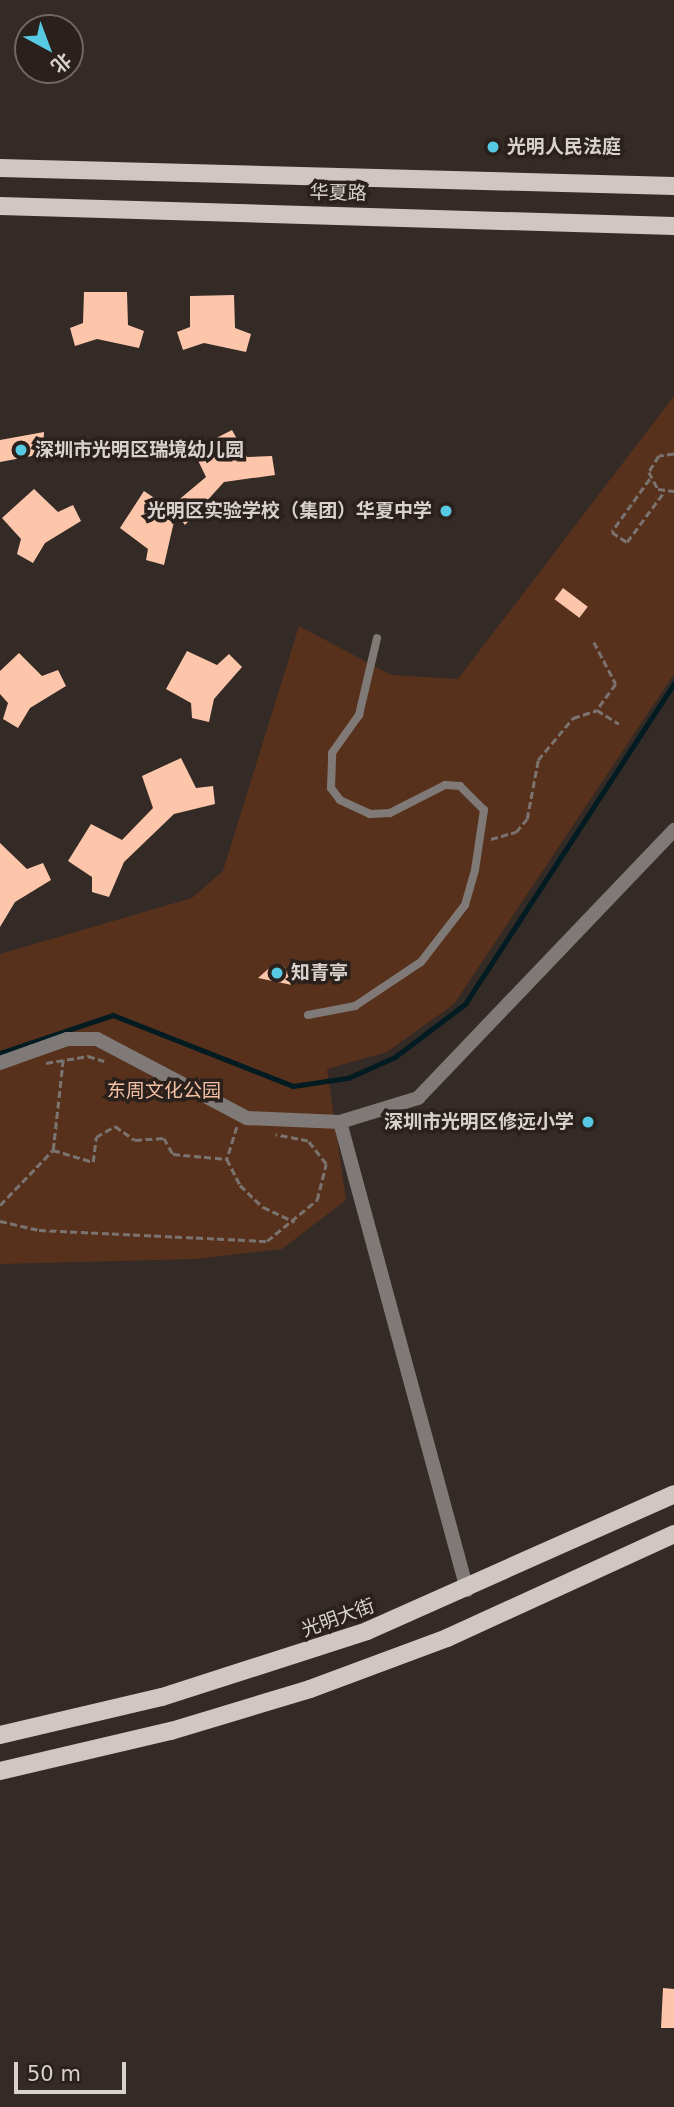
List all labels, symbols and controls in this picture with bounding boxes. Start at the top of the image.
north arrow [14,14,84,84]
text: 北 [47,49,76,78]
place label: 光明人民法庭 [507,136,621,158]
marker: 光明人民法庭 [485,139,501,155]
street label: 华夏路 [309,181,367,205]
place label: 深圳市光明区瑞境幼儿园 [35,439,244,461]
marker: 深圳市光明区瑞境幼儿园 [13,442,29,458]
place label: 光明区实验学校（集团）华夏中学 [147,500,432,522]
marker: 光明区实验学校（集团）华夏中学 [438,503,454,519]
place label: 知青亭 [291,962,348,984]
marker: 知青亭 [269,965,285,981]
park label: 东周文化公园 [107,1080,221,1102]
place label: 深圳市光明区修远小学 [384,1111,574,1133]
marker: 深圳市光明区修远小学 [580,1114,596,1130]
street label: 光明大街 [298,1594,378,1642]
scale bar [18,2048,130,2092]
text: 50 m [27,2062,81,2086]

